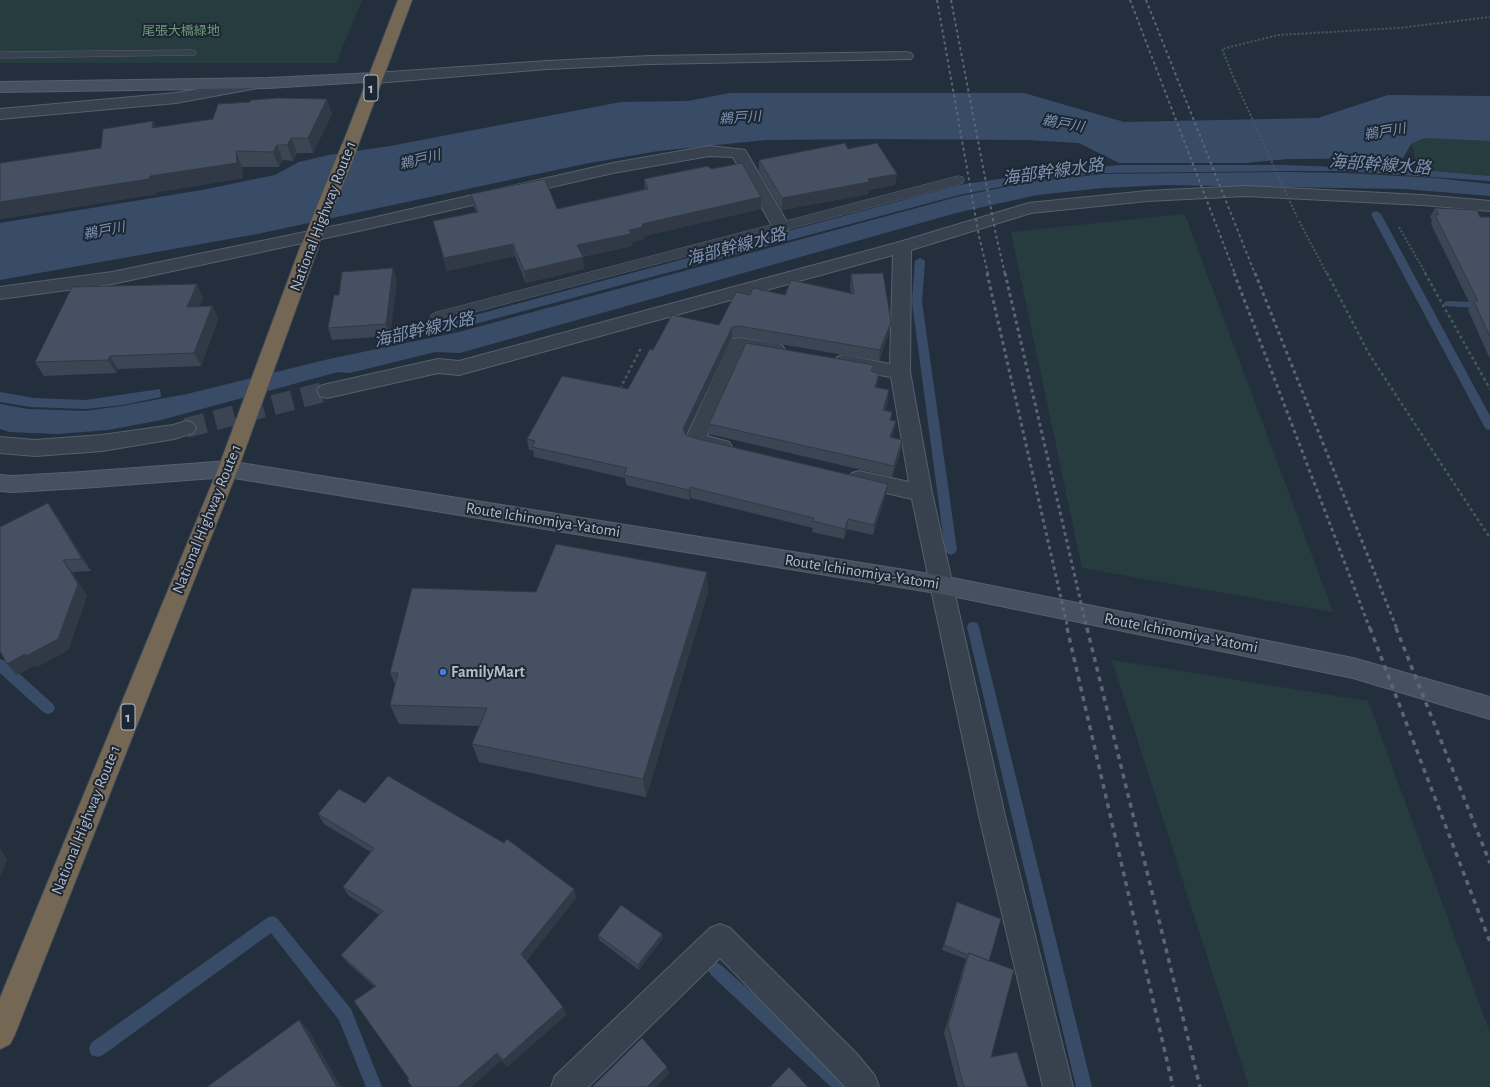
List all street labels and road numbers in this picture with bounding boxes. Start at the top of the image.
road number: 1 [364,75,378,101]
street label: National Highway Route 1 [285,138,361,294]
street label: National Highway Route 1 [168,441,246,597]
street label: Route Ichinomiya-Yatomi [464,498,622,542]
street label: Route Ichinomiya-Yatomi [783,550,941,594]
street label: Route Ichinomiya-Yatomi [1103,609,1259,657]
road number: 1 [121,704,135,730]
street label: National Highway Route 1 [47,742,125,898]

